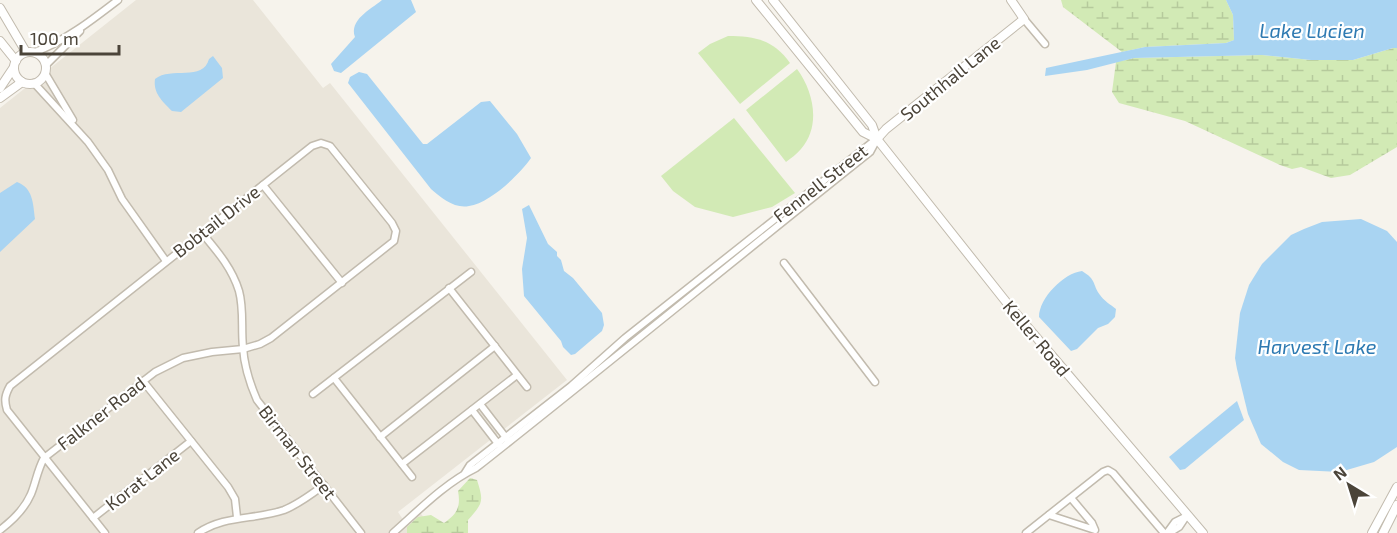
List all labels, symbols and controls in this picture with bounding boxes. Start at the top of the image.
scale bar [21,18,118,56]
water label: Lake Lucien [1259,18,1365,42]
text: 100 m [30,27,79,49]
street label: Southhall Lane [896,31,1004,125]
street label: Fennell Street [768,139,872,227]
street label: Bobtail Drive [168,180,264,262]
street label: Keller Road [999,295,1075,381]
water label: Harvest Lake [1258,334,1377,358]
street label: Falkner Road [52,372,150,454]
street label: Birman Street [255,401,342,503]
street label: Korat Lane [101,443,183,515]
north arrow [1319,455,1379,515]
text: N [1329,462,1350,484]

